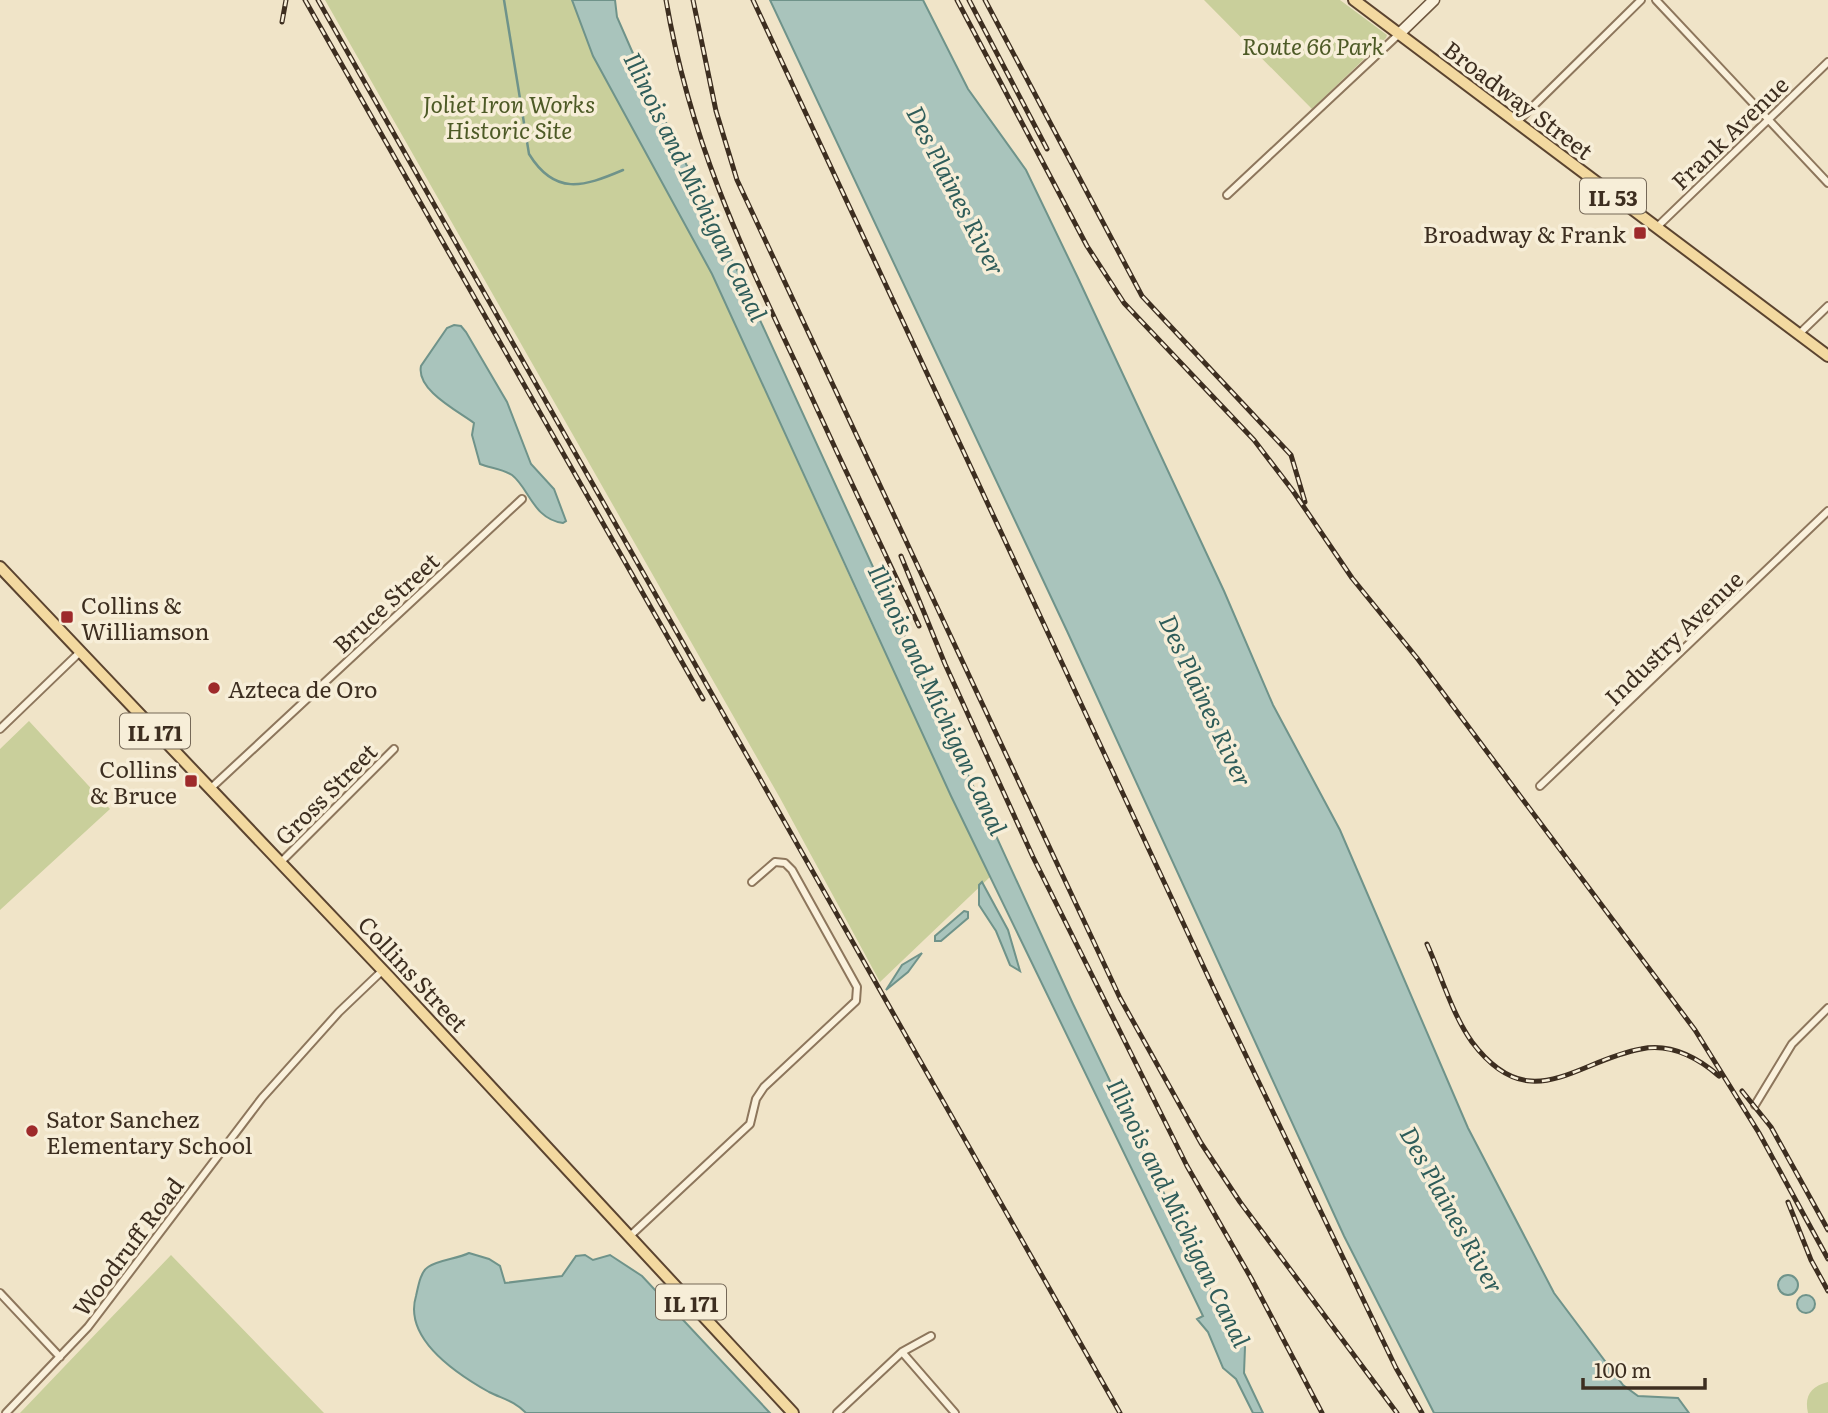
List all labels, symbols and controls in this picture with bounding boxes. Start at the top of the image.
park label: Route 66 Park [1242,28,1385,62]
street label: Broadway Street [1437,31,1602,167]
water label: Illinois and Michigan Canal [617,46,778,327]
street label: Frank Avenue [1663,67,1795,197]
park label: Joliet Iron Works Historic Site [423,86,595,146]
water label: Des Plaines River [899,99,1015,281]
road number: IL 53 [1580,178,1646,214]
place label: Broadway & Frank [1423,216,1627,250]
marker: Broadway & Frank [1632,225,1648,241]
street label: Bruce Street [324,543,446,660]
water label: Illinois and Michigan Canal [861,558,1017,840]
street label: Industry Avenue [1596,562,1750,712]
place label: Collins & Williamson [81,587,210,647]
water label: Des Plaines River [1152,608,1262,792]
marker: Collins & Williamson [59,609,75,625]
place label: Azteca de Oro [228,671,378,705]
marker: Azteca de Oro [206,680,222,696]
road number: IL 171 [120,714,190,748]
street label: Gross Street [266,734,384,852]
place label: Collins & Bruce [90,751,177,811]
marker: Collins & Bruce [183,773,199,789]
street label: Collins Street [351,907,477,1039]
water label: Illinois and Michigan Canal [1100,1072,1261,1353]
place label: Sator Sanchez Elementary School [46,1101,253,1161]
water label: Des Plaines River [1393,1119,1513,1299]
marker: Sator Sanchez Elementary School [24,1123,40,1139]
street label: Woodruff Road [63,1169,191,1323]
road number: IL 171 [656,1284,726,1320]
scale bar [1583,1346,1706,1390]
text: 100 m [1594,1353,1651,1384]

